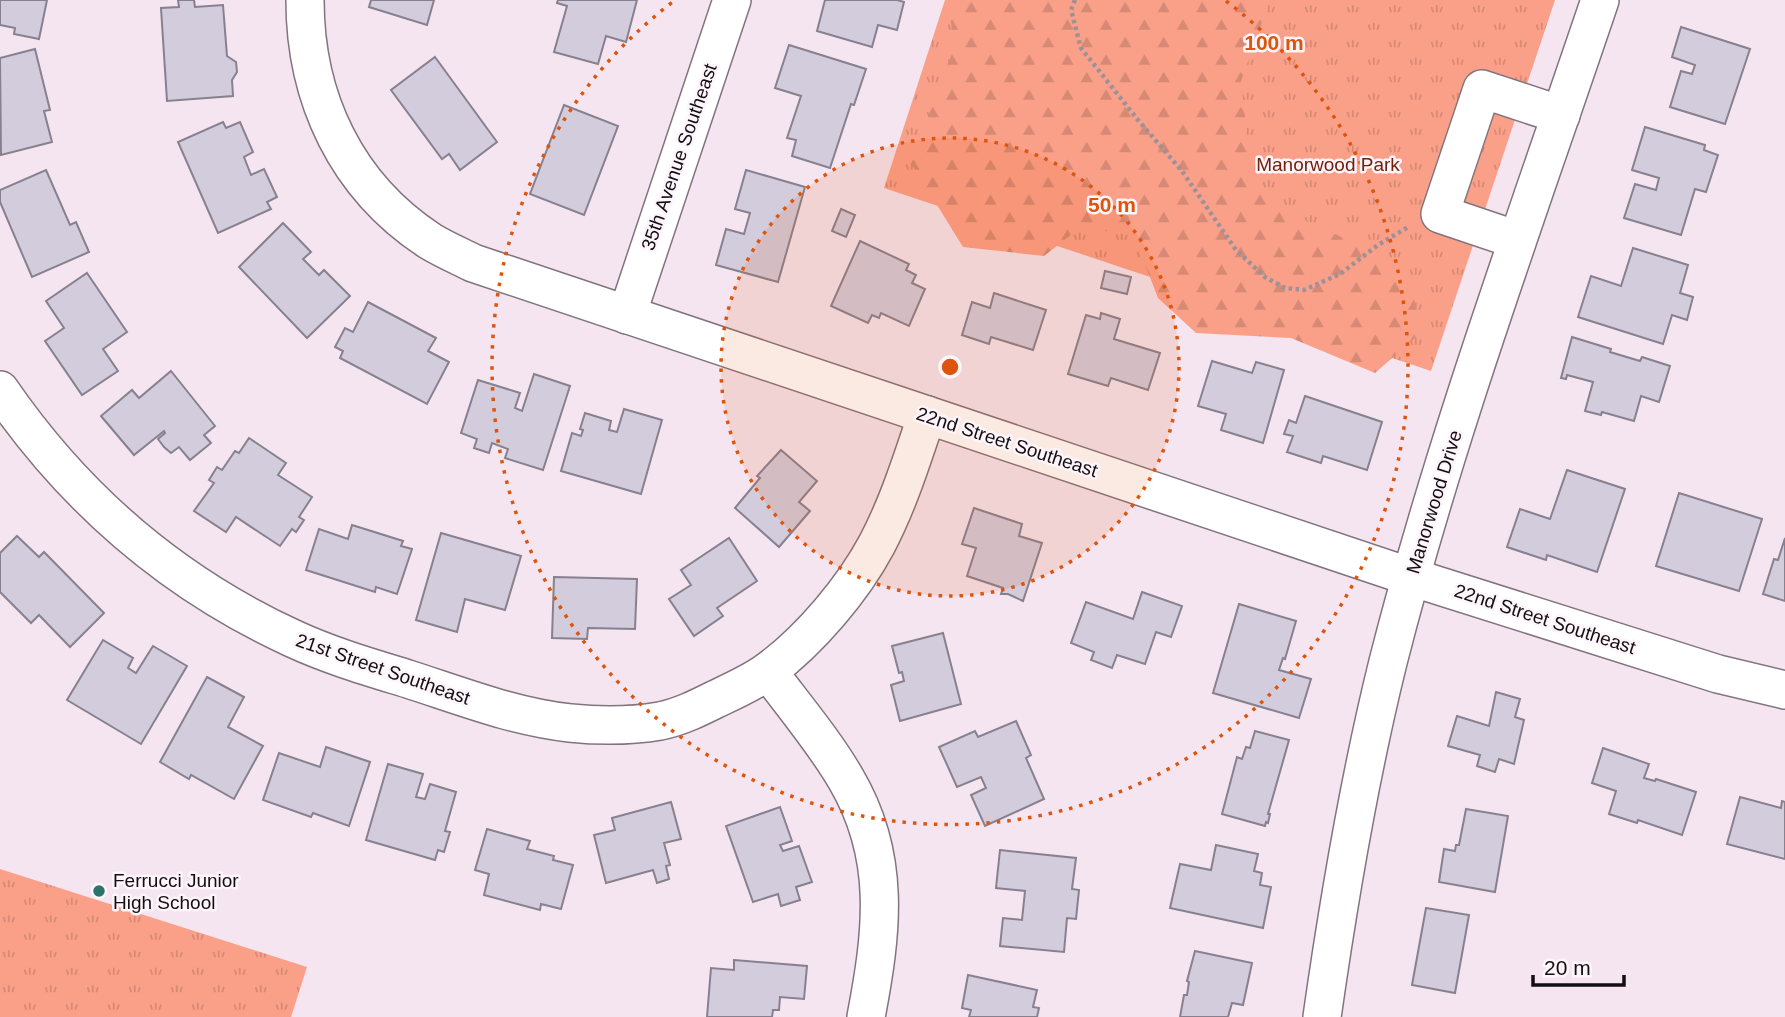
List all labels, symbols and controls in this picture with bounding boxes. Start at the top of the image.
text: 100 m [1244,31,1304,54]
street label: 35th Avenue Southeast [637,60,721,253]
park label: Manorwood Park [1256,154,1400,175]
text: 50 m [1088,193,1136,216]
centre of rings [938,355,962,379]
street label: 22nd Street Southeast [914,403,1101,481]
street label: Manorwood Drive [1402,428,1466,576]
street label: 22nd Street Southeast [1452,580,1639,658]
street label: 21st Street Southeast [293,629,473,709]
place label: Ferrucci Junior High School [113,870,239,913]
marker: Ferrucci Junior High School [91,883,107,899]
scale bar [1533,944,1624,988]
text: 20 m [1544,956,1591,979]

